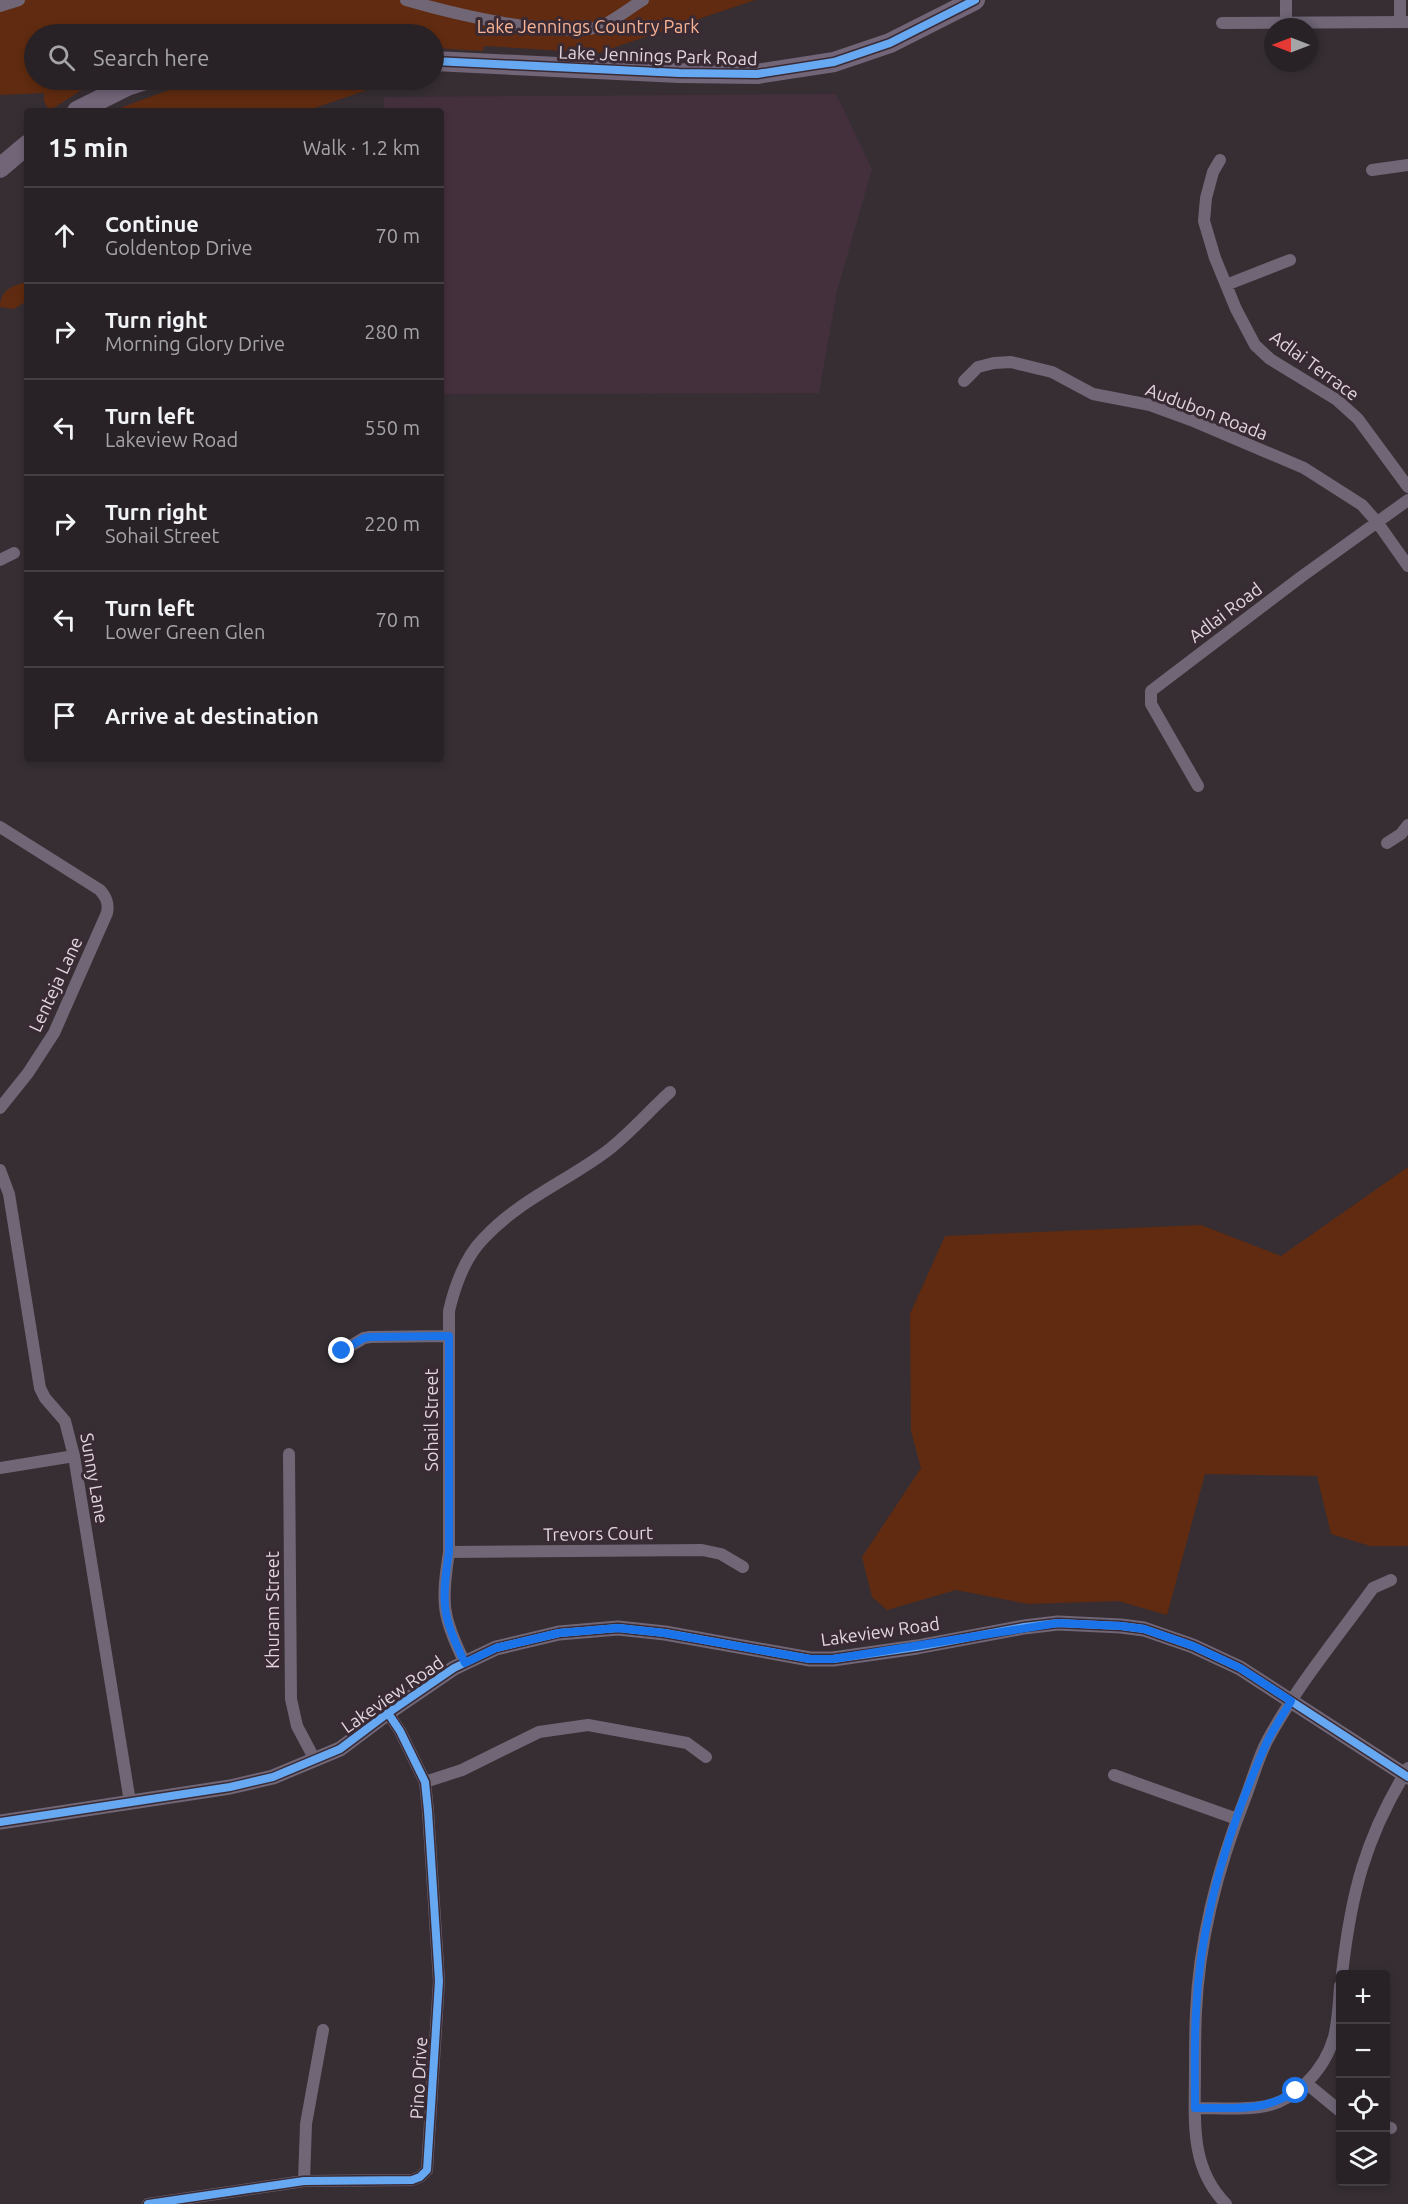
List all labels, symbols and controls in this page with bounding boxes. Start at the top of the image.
park label: Lake Jennings Country Park [477,16,699,36]
north arrow [1264,18,1318,72]
search box [24,24,444,90]
icon: search [45,41,78,74]
street label: Lake Jennings Park Road [558,42,758,68]
text: Search here [93,45,209,70]
text: 15 min [48,133,128,162]
text: Walk · 1.2 km [303,136,420,159]
text: Continue [105,211,199,236]
icon: ahead [48,219,81,252]
text: 70 m [376,224,420,247]
text: Goldentop Drive [105,236,252,259]
text: Turn right [105,307,207,332]
icon: right [48,315,81,348]
text: 280 m [364,320,420,343]
street label: Adlai Terrace [1267,326,1363,404]
text: Morning Glory Drive [105,332,285,355]
street label: Audubon Roada [1143,379,1271,443]
text: Turn left [105,403,195,428]
icon: left [48,411,81,444]
text: 550 m [364,416,420,439]
text: Lakeview Road [105,428,238,451]
text: Turn right [105,499,207,524]
icon: right [48,507,81,540]
text: 220 m [364,512,420,535]
text: Sohail Street [105,524,219,547]
street label: Adlai Road [1185,578,1265,646]
text: Turn left [105,595,195,620]
icon: left [48,603,81,636]
text: 70 m [376,608,420,631]
text: Lower Green Glen [105,620,265,643]
icon: arrive [48,699,81,732]
text: Arrive at destination [105,703,319,728]
street label: Lenteja Lane [24,933,86,1035]
route end [328,1337,354,1363]
street label: Sohail Street [421,1369,441,1471]
street label: Sunny Lane [77,1431,113,1525]
street label: Trevors Court [543,1522,653,1544]
street label: Khuram Street [262,1551,282,1669]
street label: Lakeview Road [819,1613,941,1649]
street label: Lakeview Road [337,1651,447,1737]
map controls [1336,1970,1390,2186]
button: + [1336,1970,1390,2024]
button: − [1336,2024,1390,2078]
street label: Pino Drive [406,2036,430,2120]
route start [1282,2077,1308,2103]
button: locate [1336,2078,1390,2132]
button: layers [1336,2132,1390,2186]

